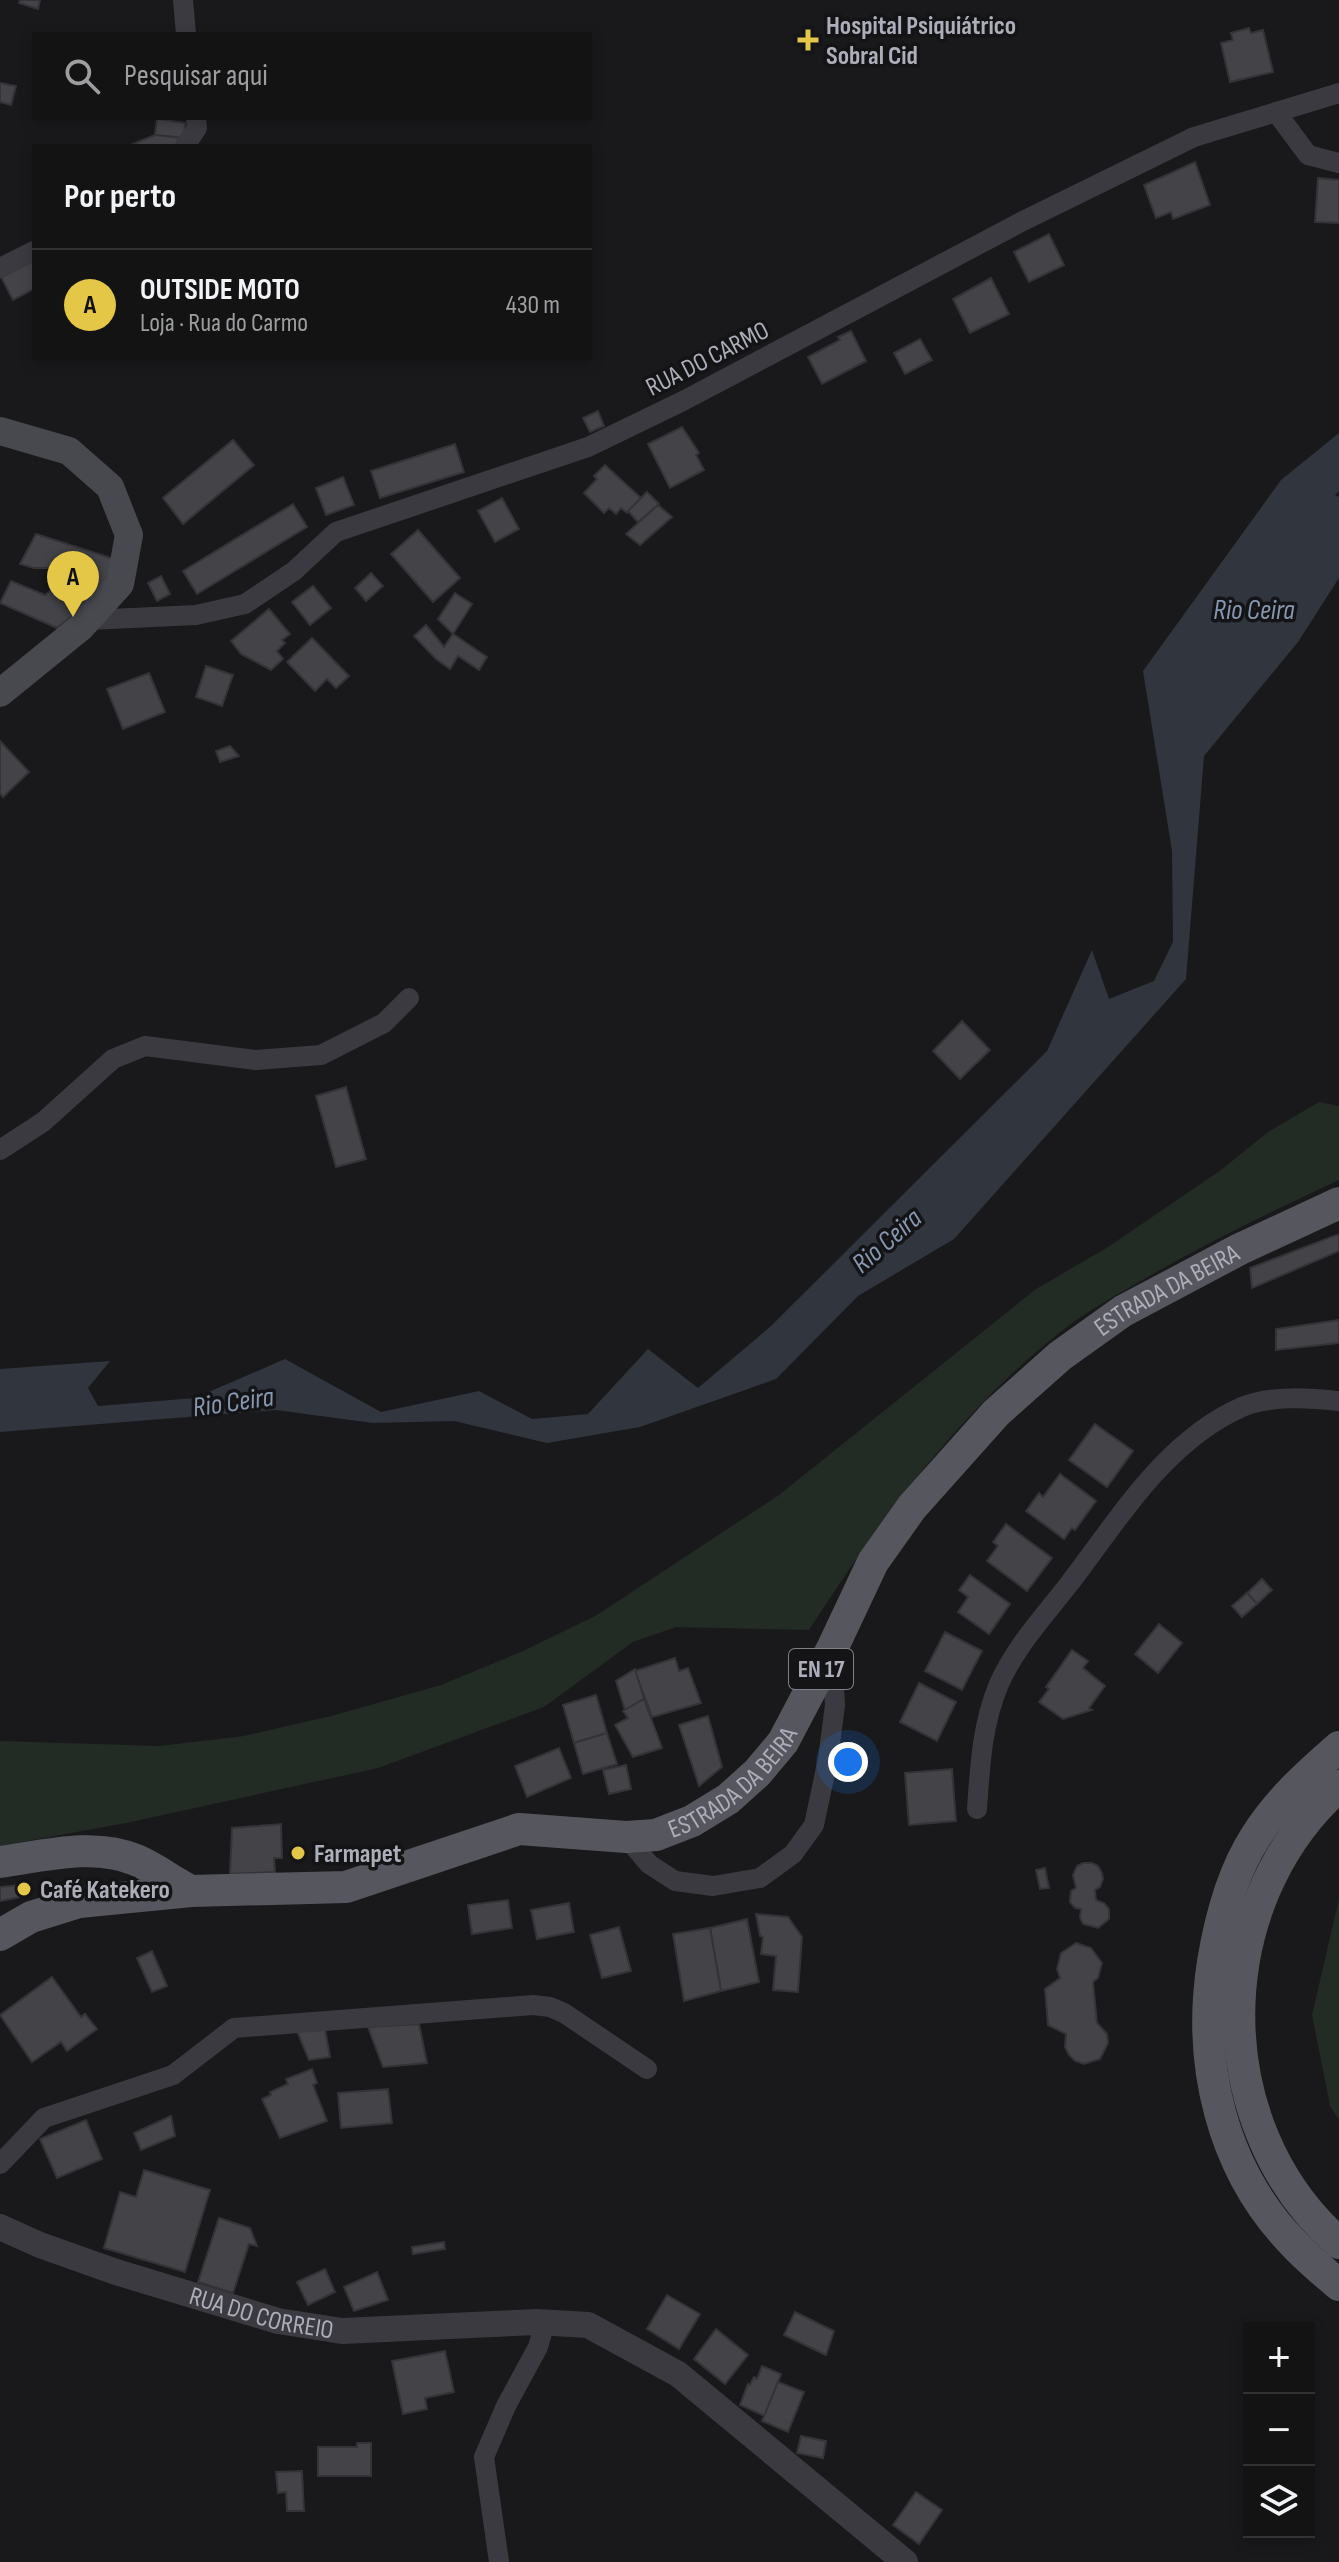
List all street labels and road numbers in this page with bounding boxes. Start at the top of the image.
street label: RUA DO CARMO [641,315,774,403]
street label: ESTRADA DA BEIRA [1089,1238,1246,1344]
road number: EN 17 [789,1649,853,1689]
street label: ESTRADA DA BEIRA [664,1722,805,1846]
street label: RUA DO CORREIO [185,2281,336,2346]

